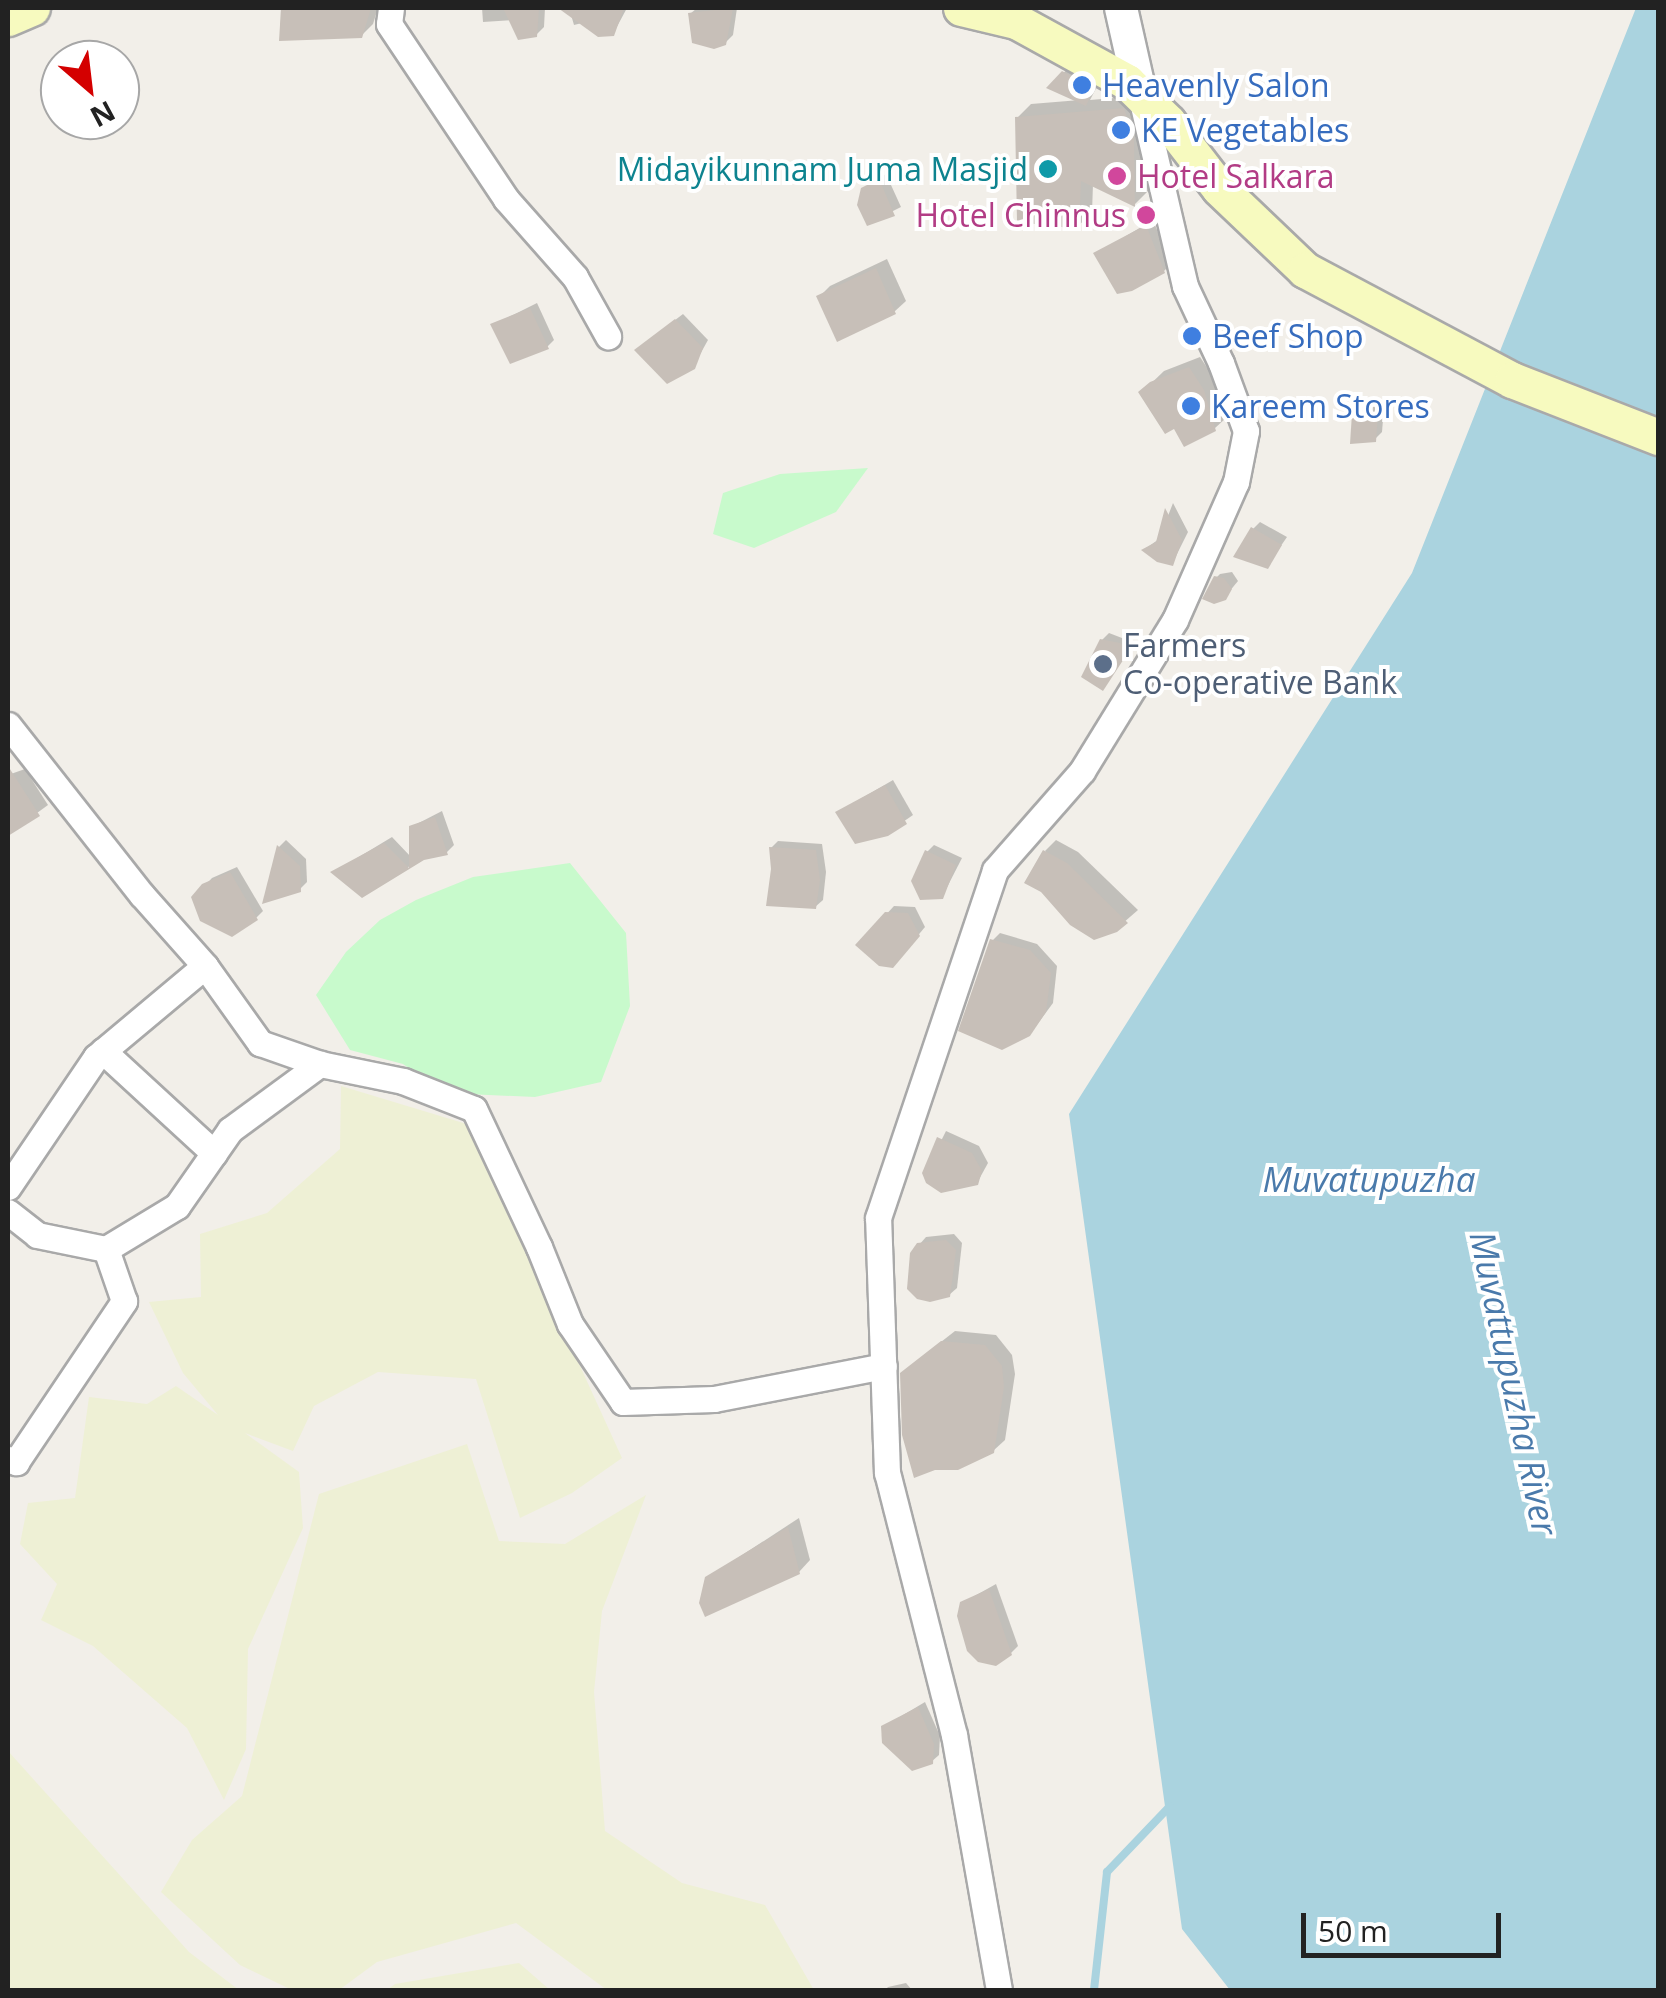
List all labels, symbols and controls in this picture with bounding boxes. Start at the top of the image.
north arrow [40,40,140,140]
place label: Heavenly Salon [1102,66,1330,104]
marker: Heavenly Salon [1071,74,1093,96]
text: N [84,93,122,137]
place label: KE Vegetables [1141,111,1349,149]
marker: KE Vegetables [1110,119,1132,141]
place label: Midayikunnam Juma Masjid [617,150,1028,188]
place label: Hotel Salkara [1137,157,1334,195]
marker: Midayikunnam Juma Masjid [1037,158,1059,180]
marker: Hotel Salkara [1106,165,1128,187]
place label: Hotel Chinnus [915,196,1126,234]
marker: Hotel Chinnus [1135,204,1157,226]
place label: Beef Shop [1212,317,1364,355]
marker: Beef Shop [1181,325,1203,347]
place label: Kareem Stores [1211,387,1430,425]
marker: Kareem Stores [1180,395,1202,417]
place label: Farmers Co-operative Bank [1123,627,1397,702]
marker: Farmers Co-operative Bank [1092,653,1114,675]
water label: Muvatupuzha [1263,1158,1475,1200]
water label: Muvattupuzha River [1461,1227,1567,1539]
scale bar [1306,1893,1506,1955]
text: 50 m [1318,1910,1388,1951]

